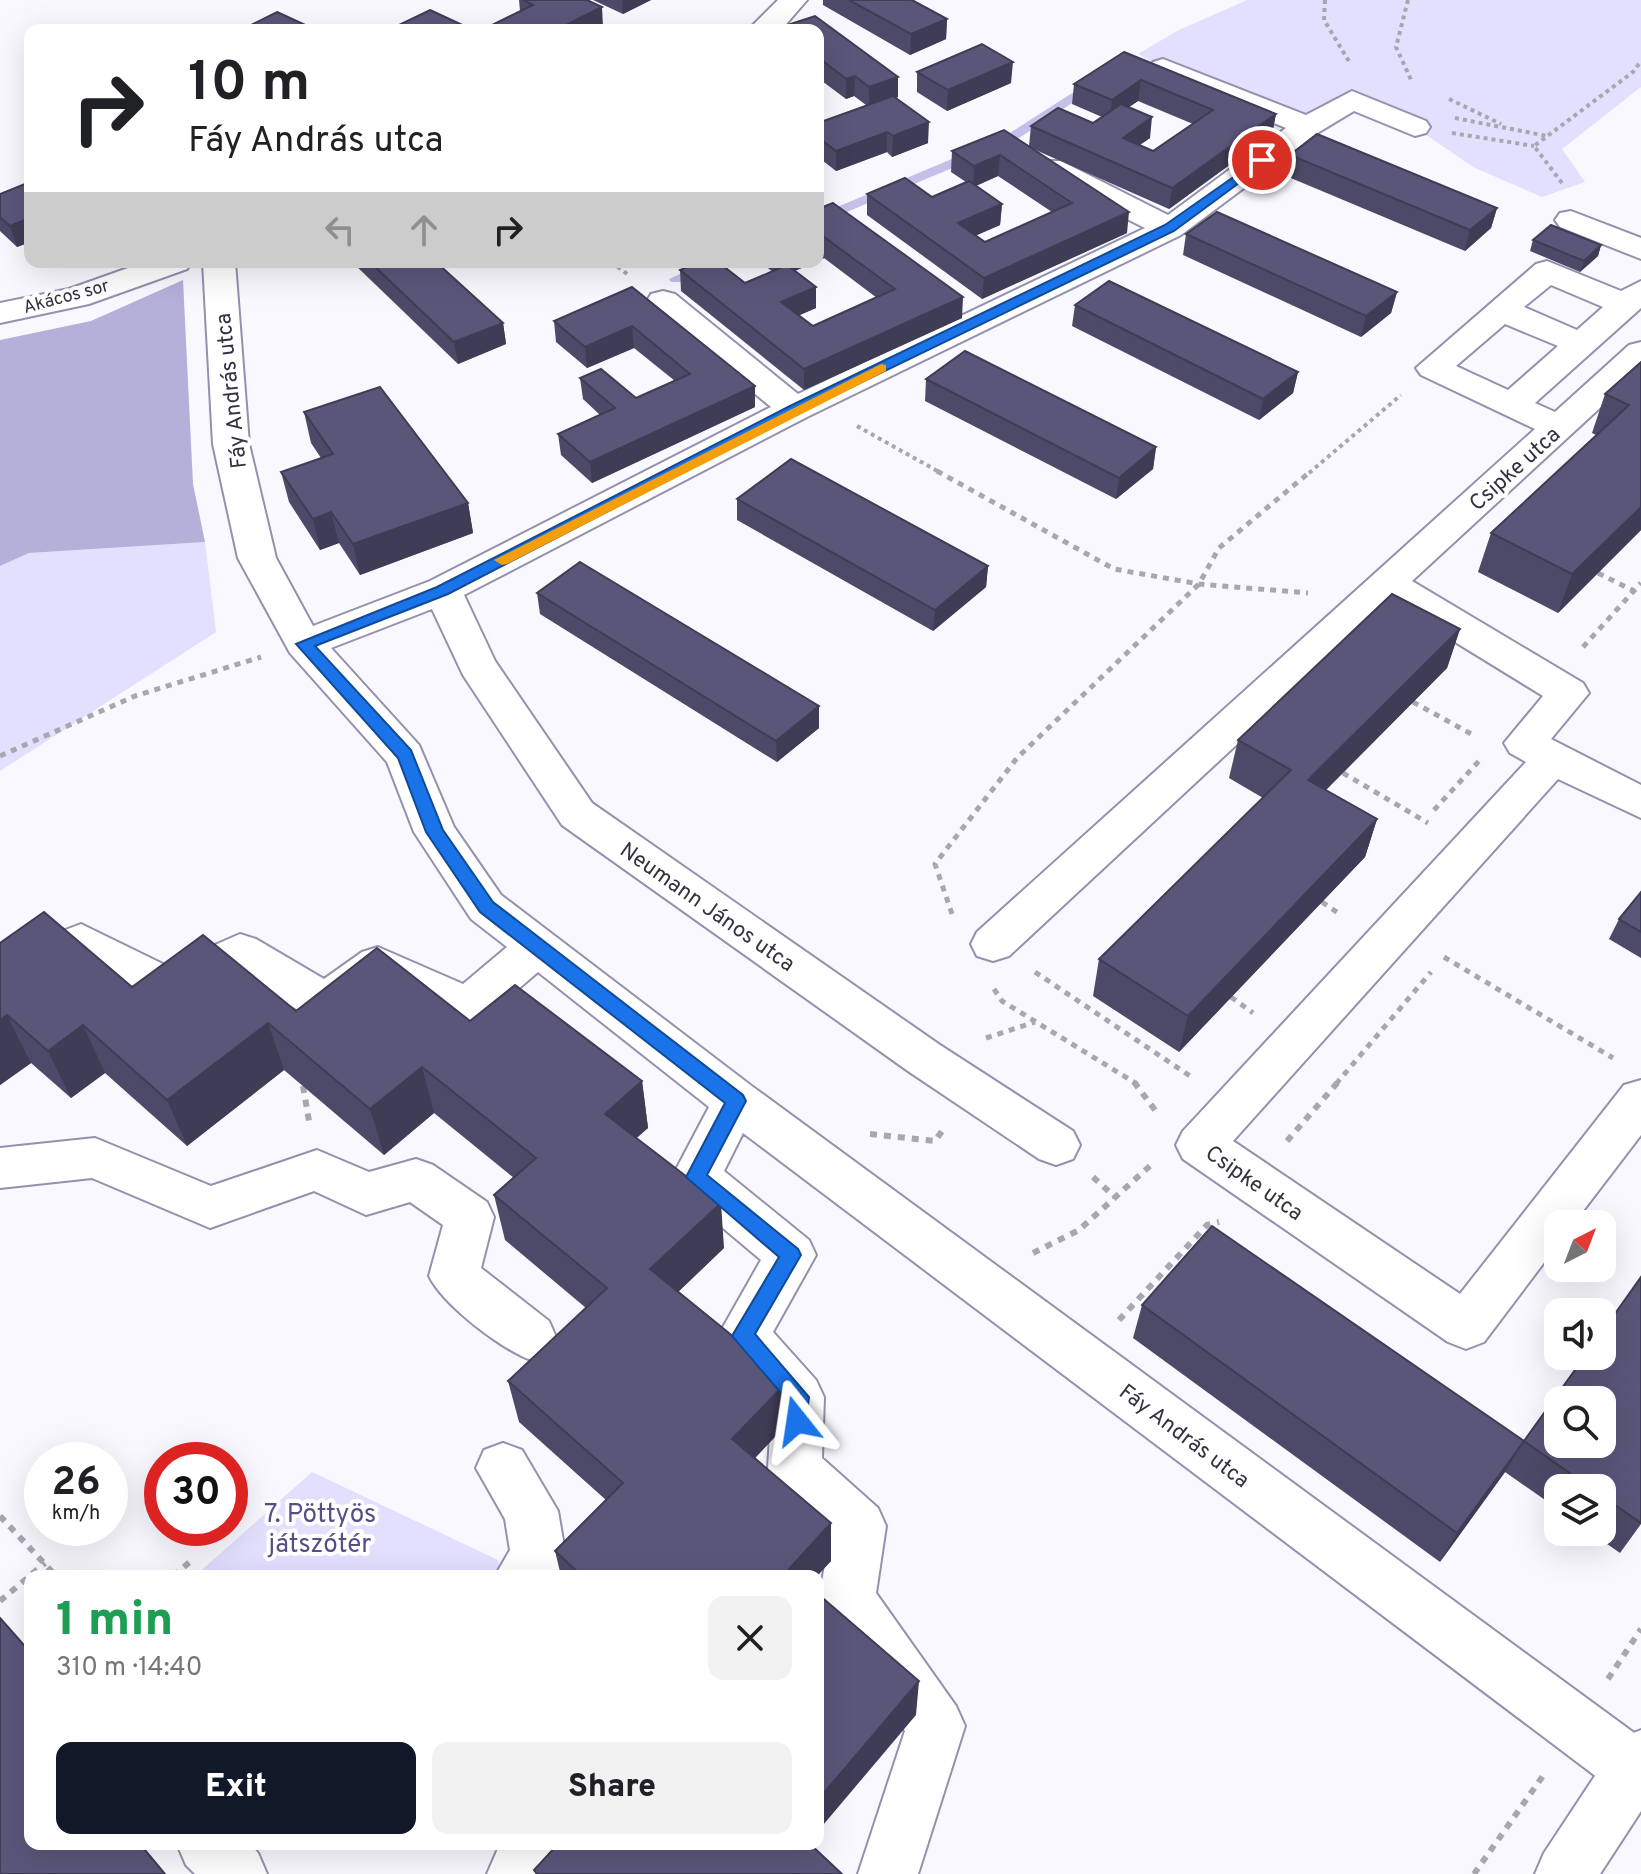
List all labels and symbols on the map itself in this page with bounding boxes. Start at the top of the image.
pin [1228,126,1296,194]
street label: Akácos sor [21,275,112,320]
street label: Fáy András utca [211,312,254,470]
street label: Csipke utca [1465,422,1567,518]
street label: Neumann János utca [614,837,799,979]
street label: Csipke utca [1199,1141,1308,1228]
north arrow [1544,1210,1616,1282]
position arrow [755,1379,839,1463]
street label: Fáy András utca [1113,1379,1254,1495]
speed limit sign: 30 [144,1442,248,1546]
park label: 7. Pöttyös játszótér [264,1499,376,1562]

